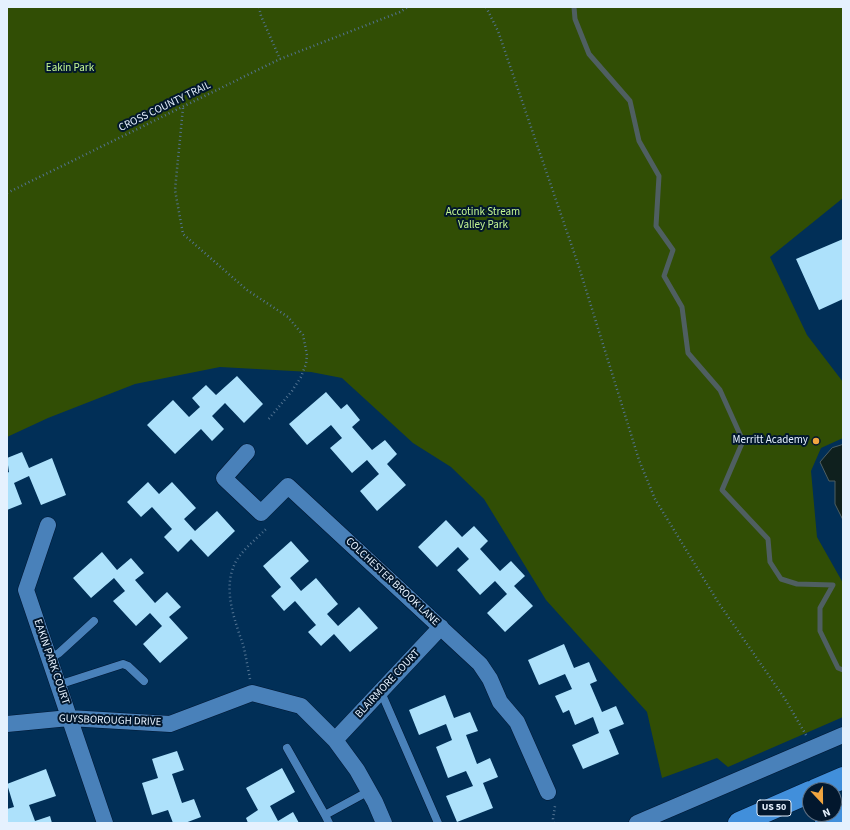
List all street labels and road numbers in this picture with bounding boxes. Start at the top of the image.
street label: CROSS COUNTY TRAIL [117,79,213,135]
street label: COLCHESTER BROOK LANE [342,535,442,629]
street label: EAKIN PARK COURT [30,618,72,706]
street label: BLAIRMORE COURT [353,647,423,721]
street label: GUYSBOROUGH DRIVE [58,713,162,729]
road number: US 50 [757,800,791,816]

